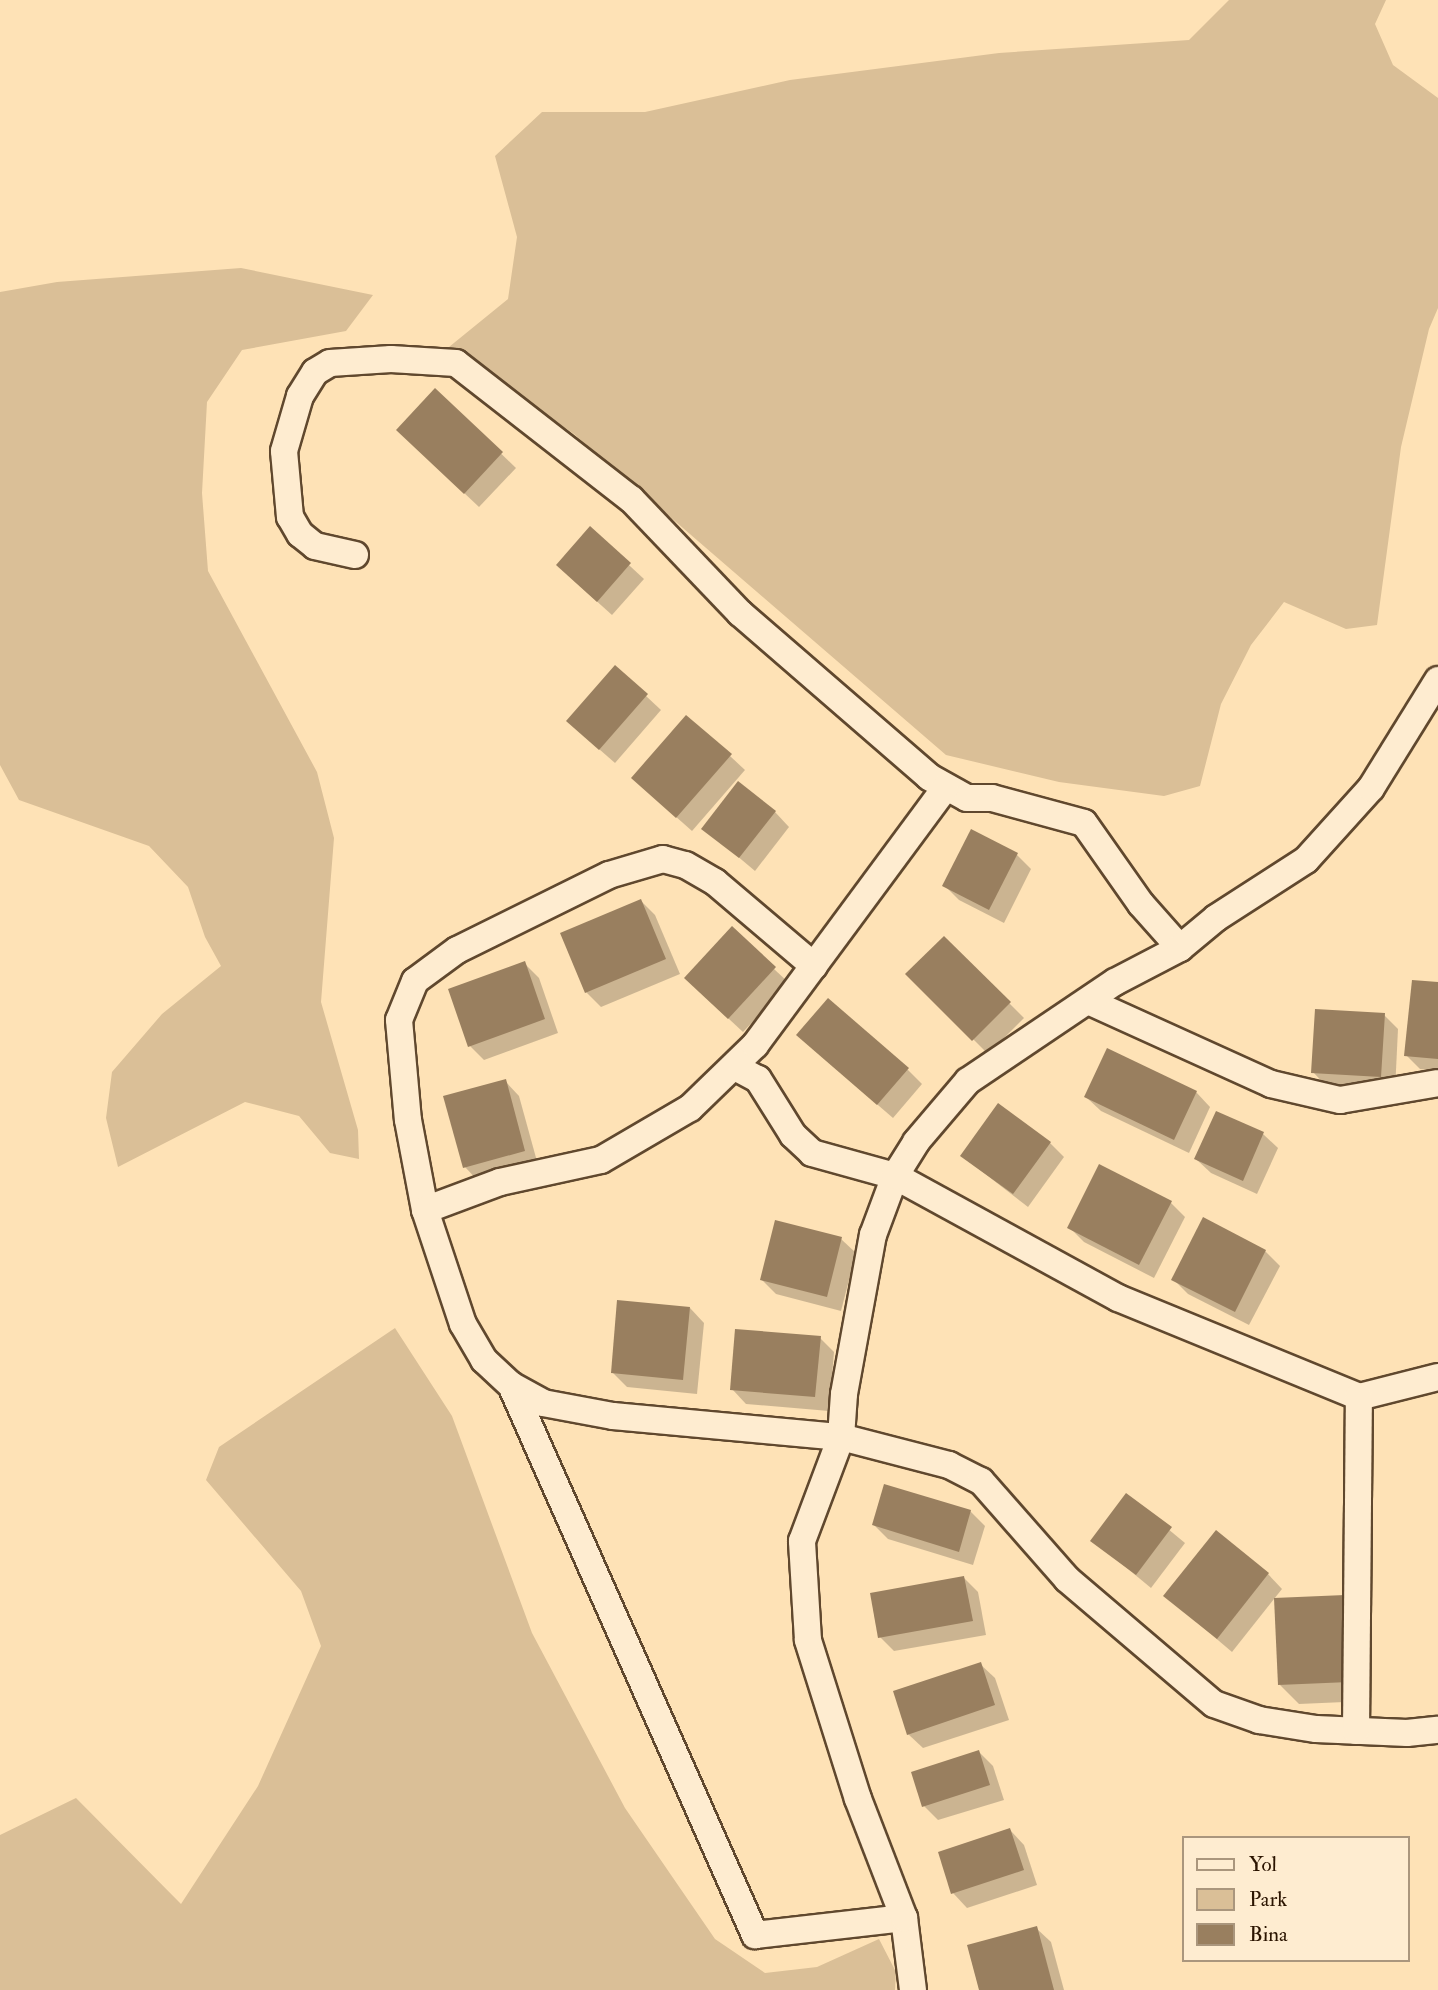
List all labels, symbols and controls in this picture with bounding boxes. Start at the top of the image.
legend [1182,1836,1410,1962]
text: Yol [1249,1851,1277,1878]
text: Park [1249,1886,1287,1913]
text: Bina [1249,1921,1288,1948]

